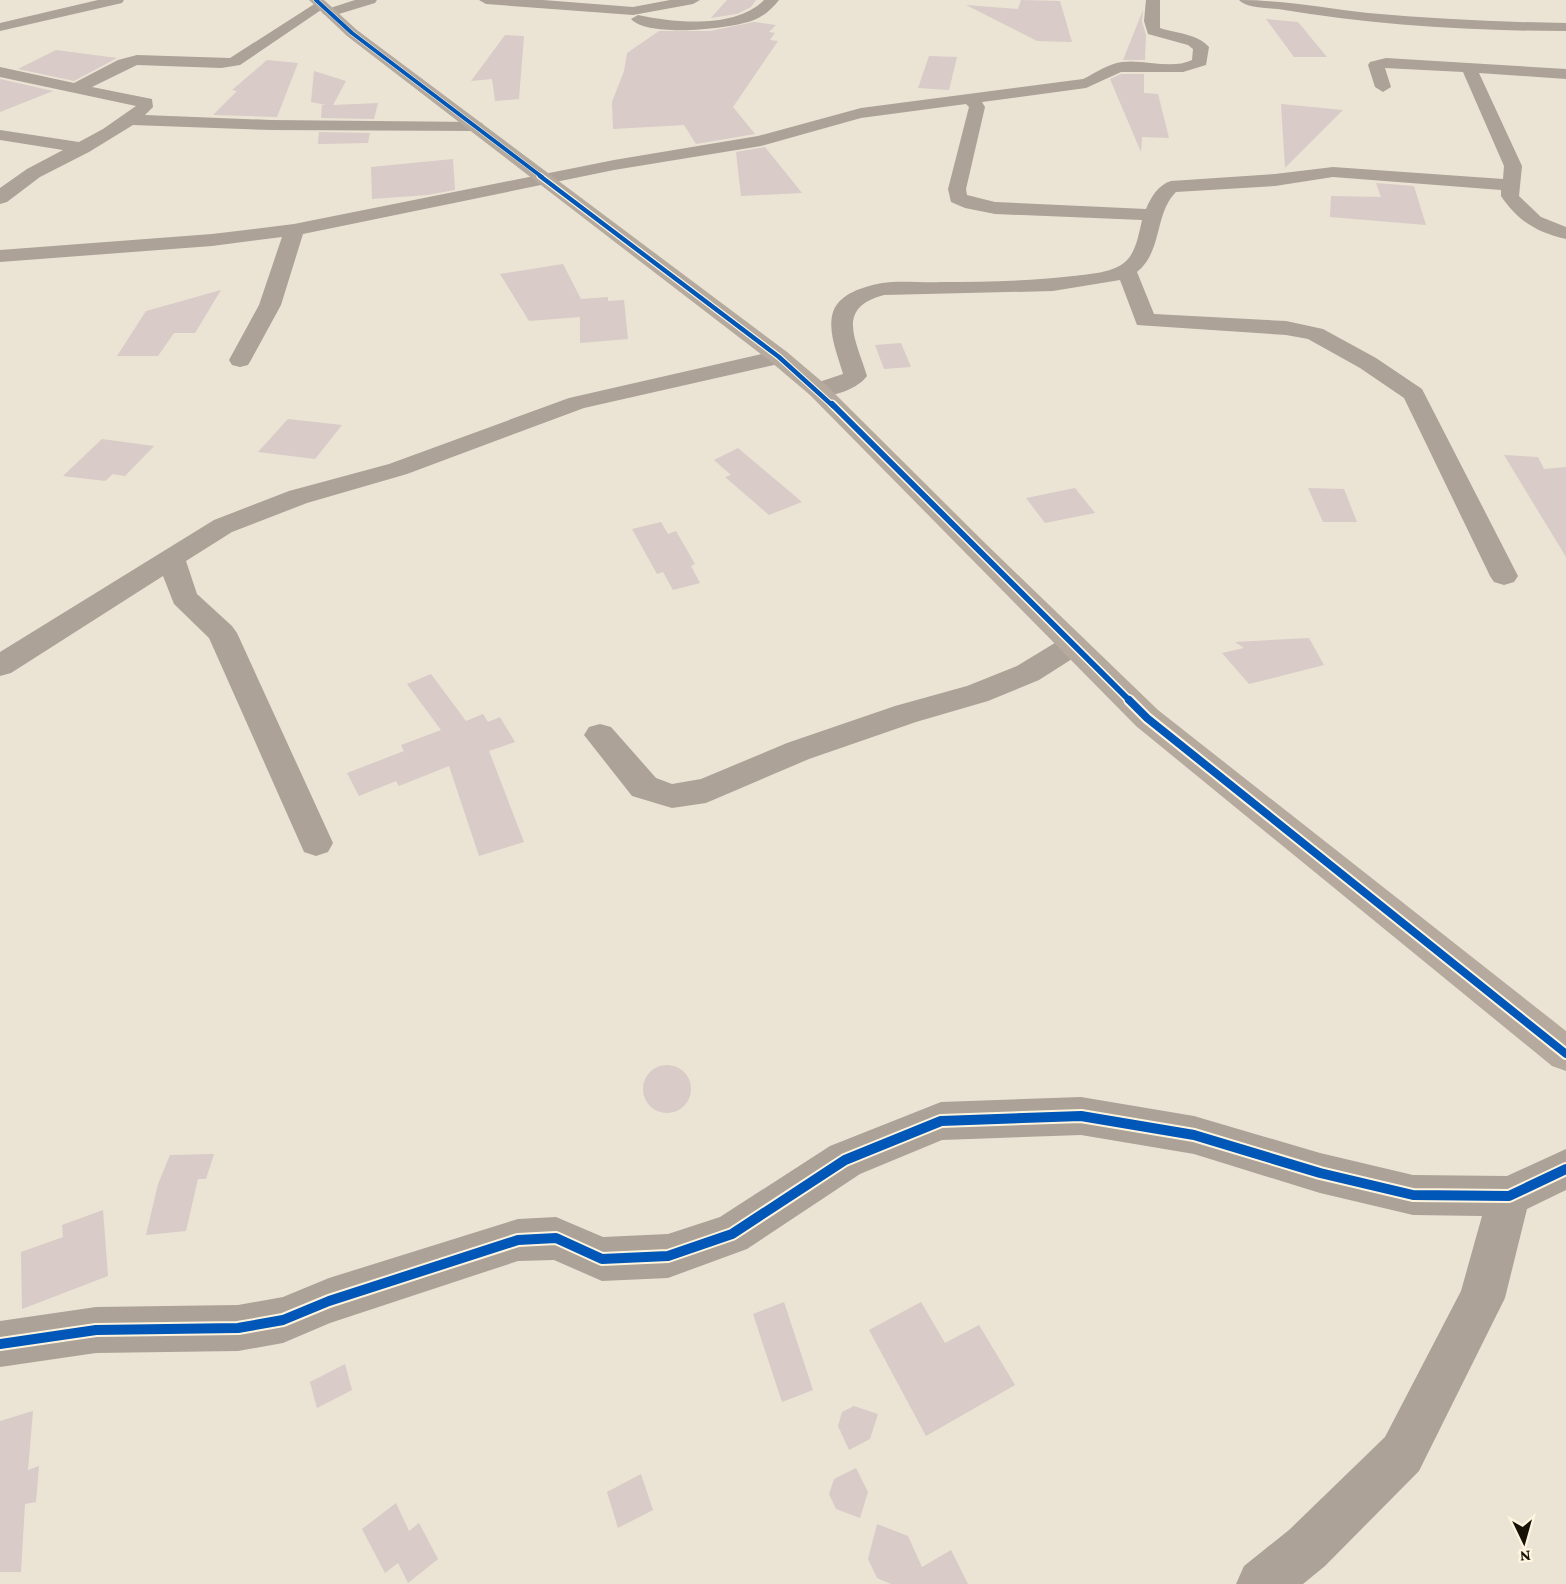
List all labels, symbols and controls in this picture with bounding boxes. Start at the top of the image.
north arrow [1494,1512,1554,1572]
text: N [1519,1548,1531,1565]

